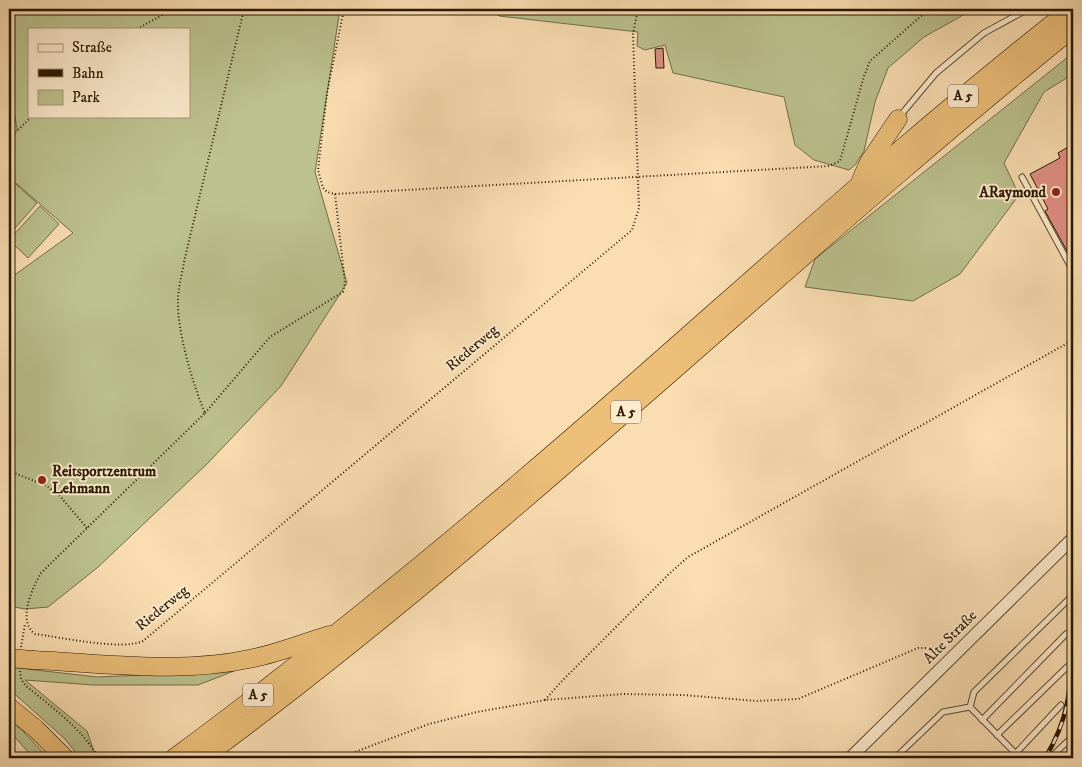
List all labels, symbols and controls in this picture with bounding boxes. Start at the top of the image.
legend [28,28,190,118]
text: Straße [72,38,112,57]
text: Bahn [72,64,104,83]
road number: A 5 [948,84,978,108]
text: Park [72,88,101,107]
place label: ARaymond [978,183,1047,202]
marker: ARaymond [1050,186,1062,198]
street label: Riederweg [442,320,503,375]
road number: A 5 [611,401,641,424]
place label: Reitsportzentrum Lehmann [52,462,157,498]
marker: Reitsportzentrum Lehmann [36,474,48,486]
street label: Riederweg [132,580,193,635]
street label: Alte Straße [919,606,981,668]
road number: A 5 [243,684,273,706]

